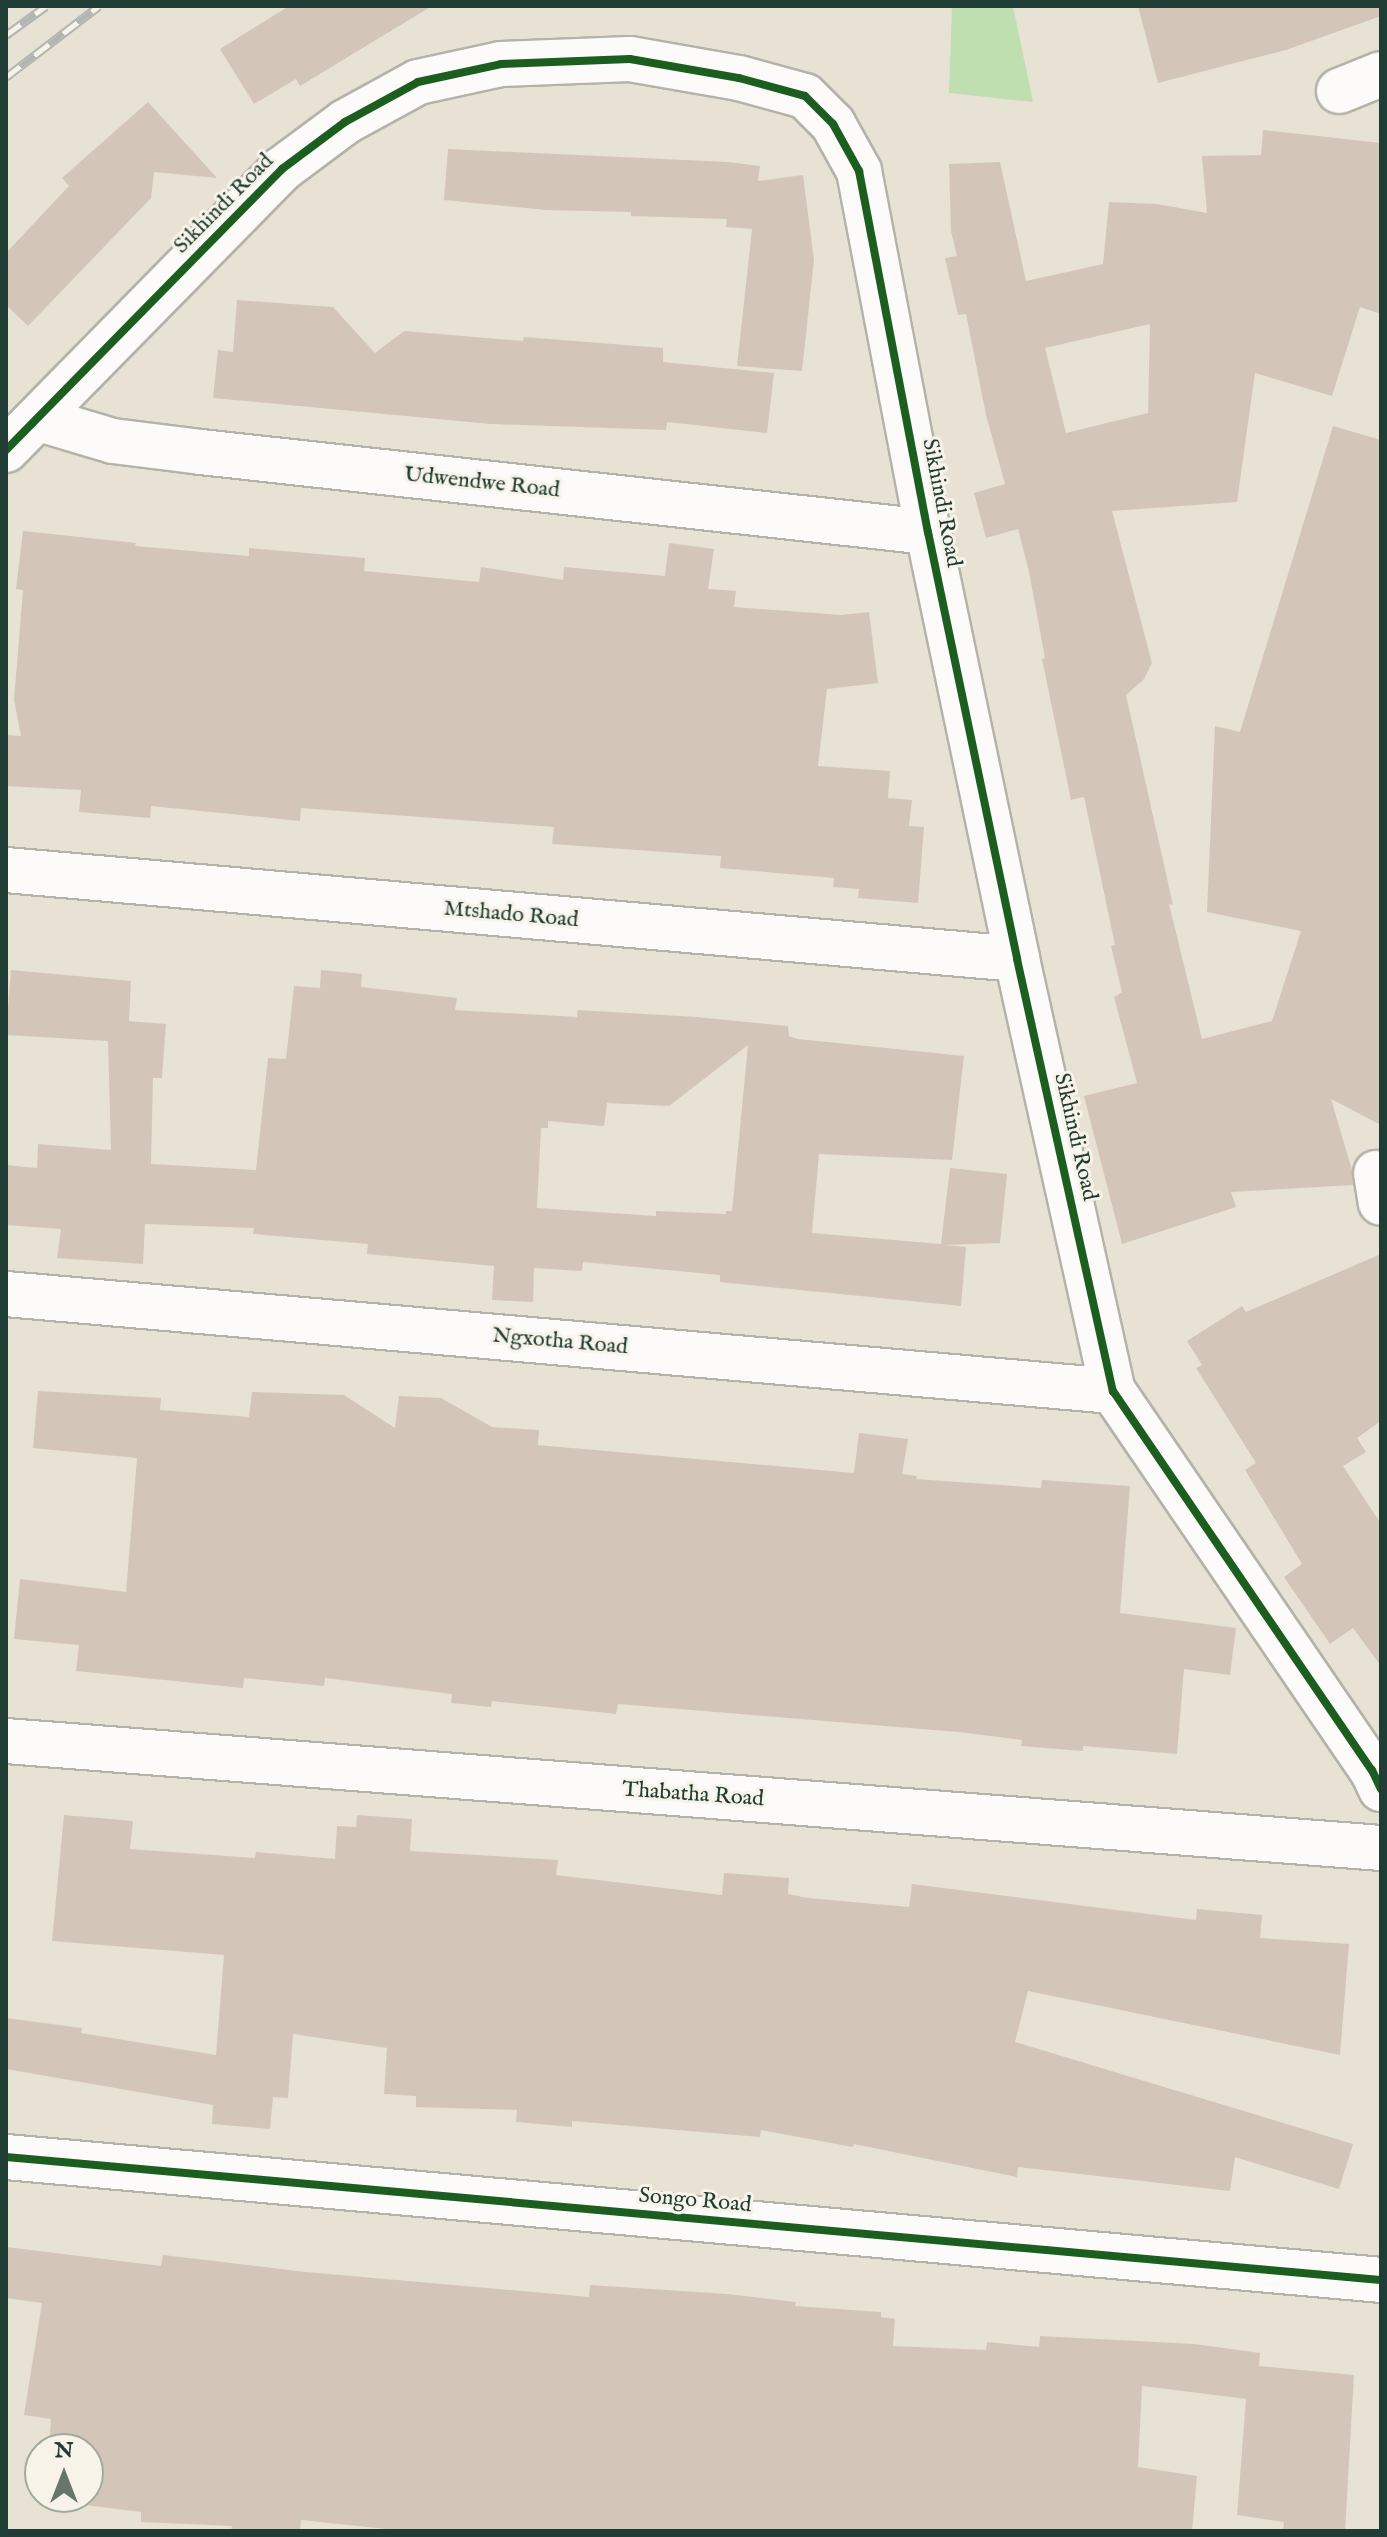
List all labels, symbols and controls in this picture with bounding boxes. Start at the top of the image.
street label: Sikhindi Road [169,149,279,259]
street label: Sikhindi Road [916,436,966,570]
street label: Udwendwe Road [403,462,561,504]
street label: Mtshado Road [443,896,579,934]
street label: Sikhindi Road [1047,1071,1103,1203]
street label: Ngxotha Road [491,1323,629,1361]
street label: Thabatha Road [621,1777,765,1813]
street label: Songo Road [638,2183,752,2219]
north arrow [24,2433,104,2513]
text: N [54,2437,74,2465]

